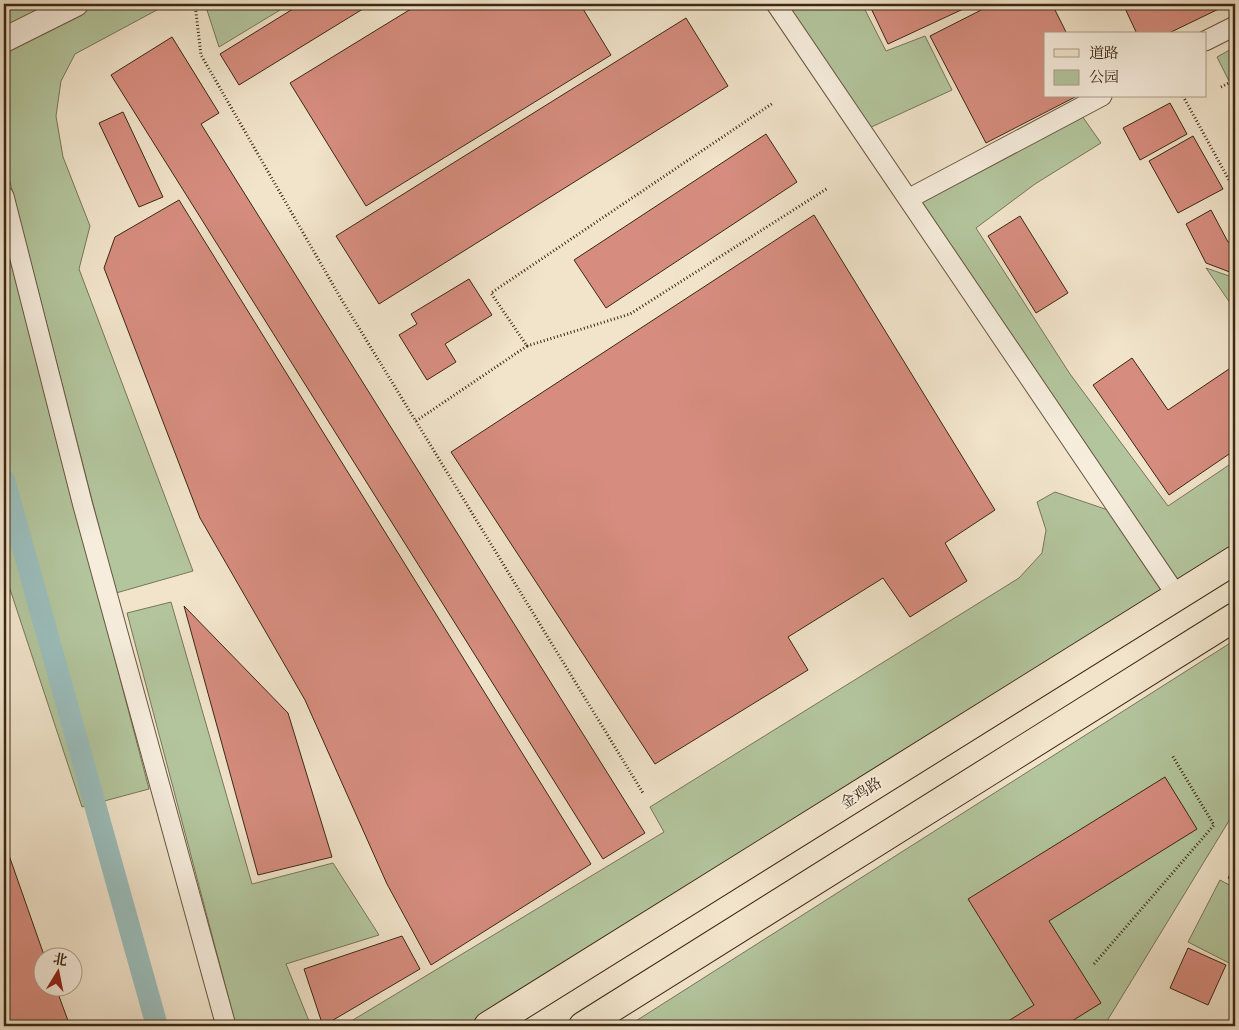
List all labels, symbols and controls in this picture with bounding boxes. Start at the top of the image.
legend [1044,32,1206,98]
text: 道路 [1089,44,1119,62]
text: 公园 [1089,68,1119,86]
street label: 金鸡路 [837,773,885,813]
north arrow [32,948,82,998]
text: 北 [52,950,69,969]

